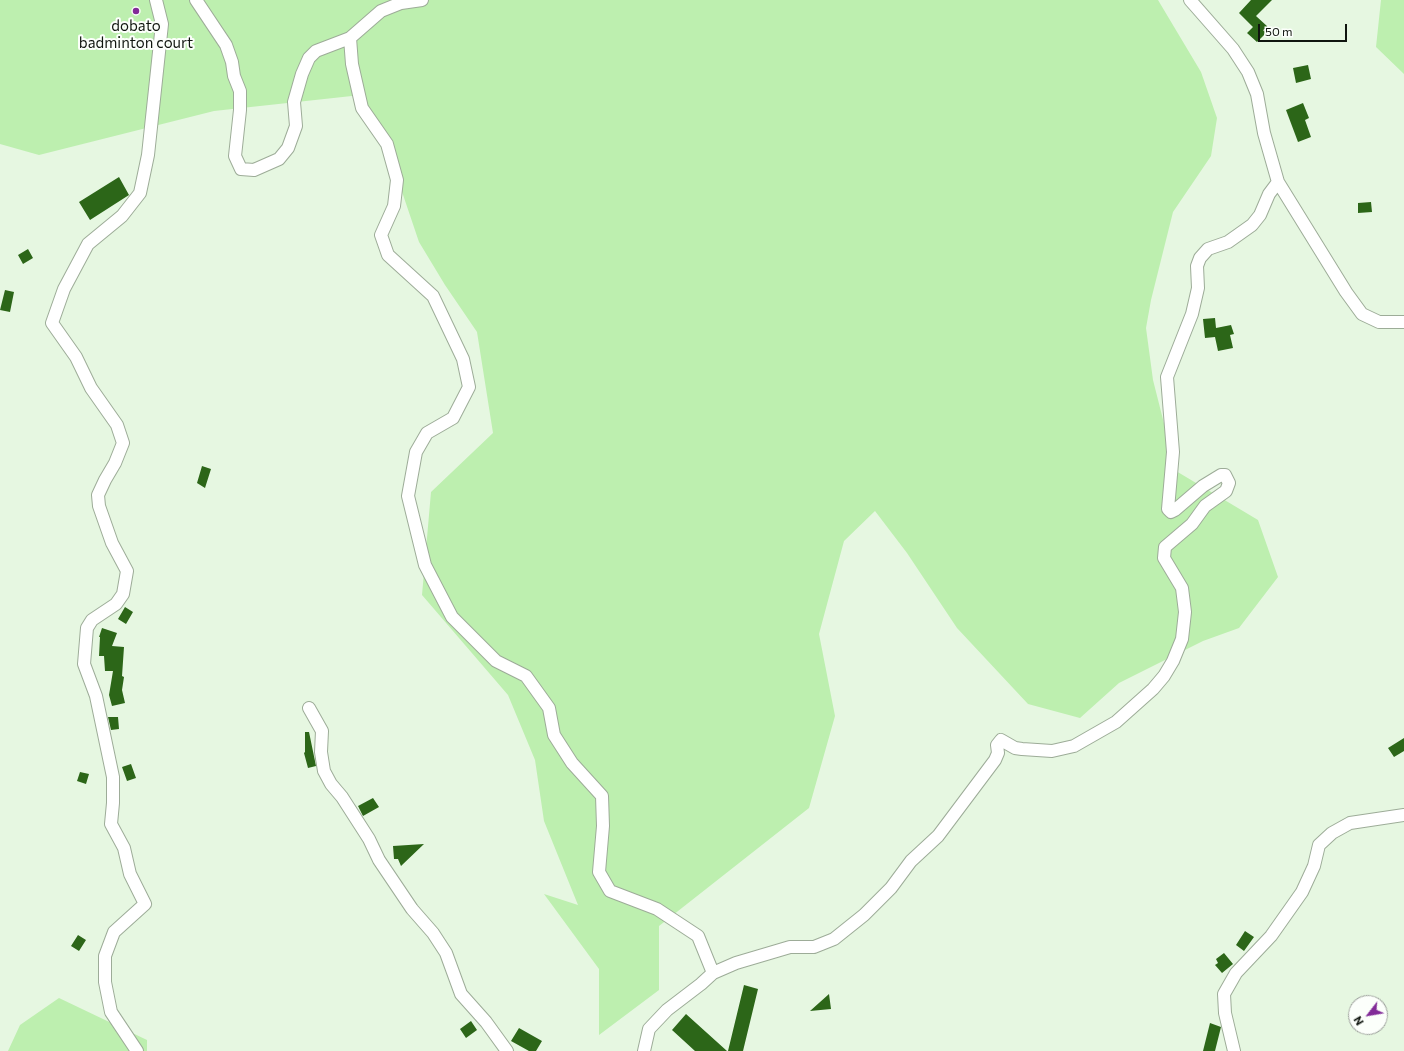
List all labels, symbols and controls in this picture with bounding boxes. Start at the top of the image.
marker: dobato badminton court [131,6,141,16]
scale bar [1260,16,1349,42]
place label: dobato badminton court [79,17,193,52]
text: 50 m [1265,24,1293,38]
north arrow [1348,995,1388,1035]
text: N [1350,1014,1366,1028]

